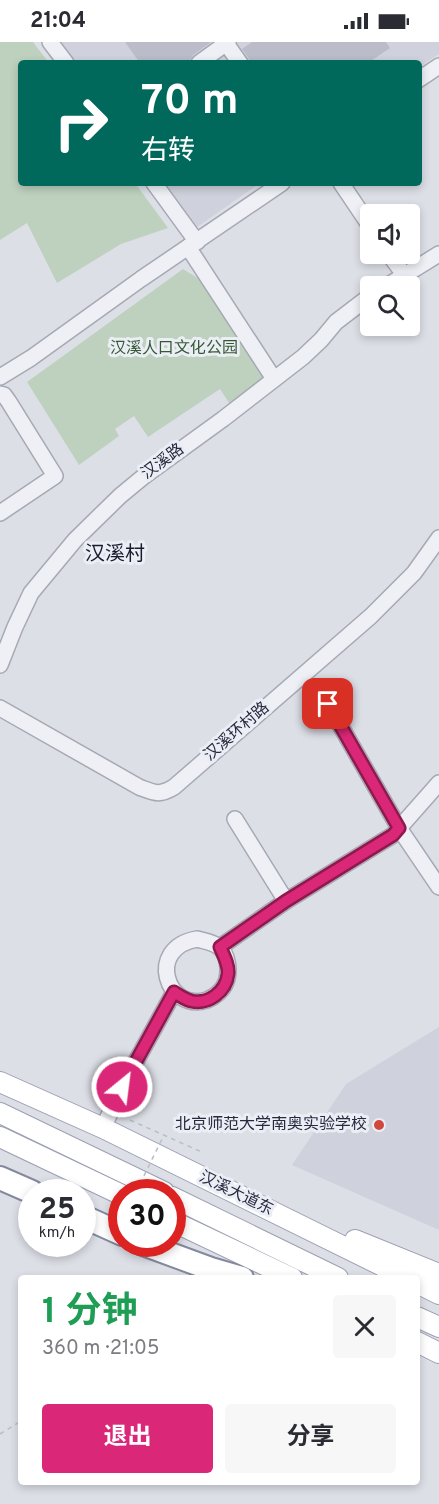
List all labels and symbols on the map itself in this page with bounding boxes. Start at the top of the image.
park label: 汉溪人口文化公园 [110,339,238,359]
street label: 汉溪路 [138,440,188,484]
district label: 汉溪村 [85,542,145,568]
pin [302,678,353,729]
street label: 汉溪环村路 [200,698,274,766]
position arrow [90,1055,154,1119]
place label: 北京师范大学南奥实验学校 [175,1115,367,1135]
marker: 北京师范大学南奥实验学校 [372,1118,386,1132]
street label: 汉溪大道东 [196,1167,276,1221]
speed limit sign: 30 [108,1179,186,1257]

